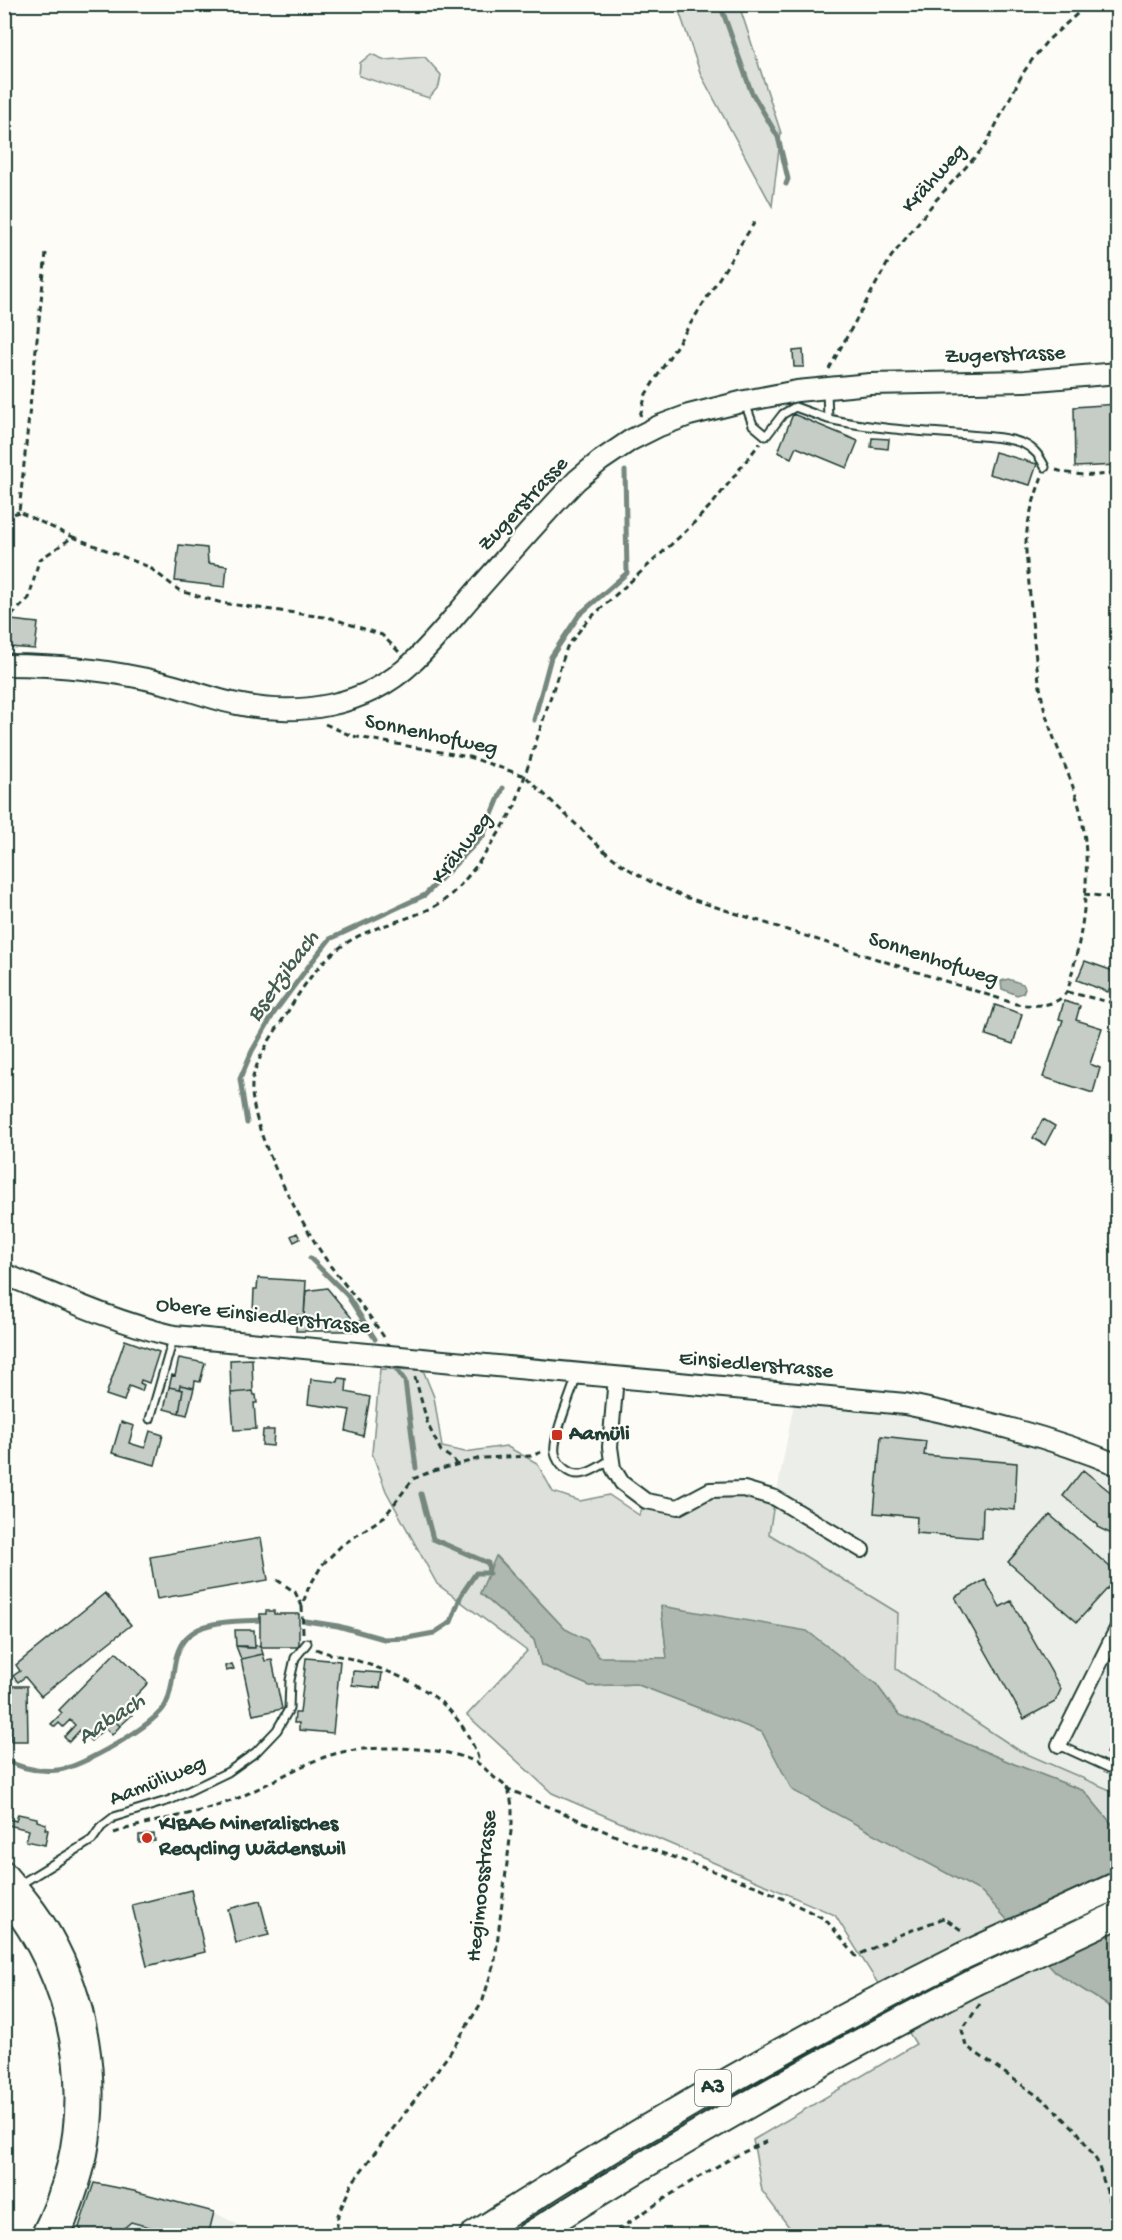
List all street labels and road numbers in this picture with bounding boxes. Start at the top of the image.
street label: Krähweg [897,139,973,219]
street label: Zugerstrasse [944,341,1066,371]
street label: Zugerstrasse [473,451,575,558]
street label: Sonnenhofweg [362,709,500,763]
street label: Krähweg [427,808,499,890]
street label: Sonnenhofweg [865,927,1001,993]
street label: Obere Einsiedlerstrasse [155,1293,372,1341]
street label: Einsiedlerstrasse [678,1346,835,1386]
street label: Aamüliweg [106,1751,210,1813]
street label: Hegimoosstrasse [462,1808,504,1963]
road number: A3 [695,2070,731,2106]

